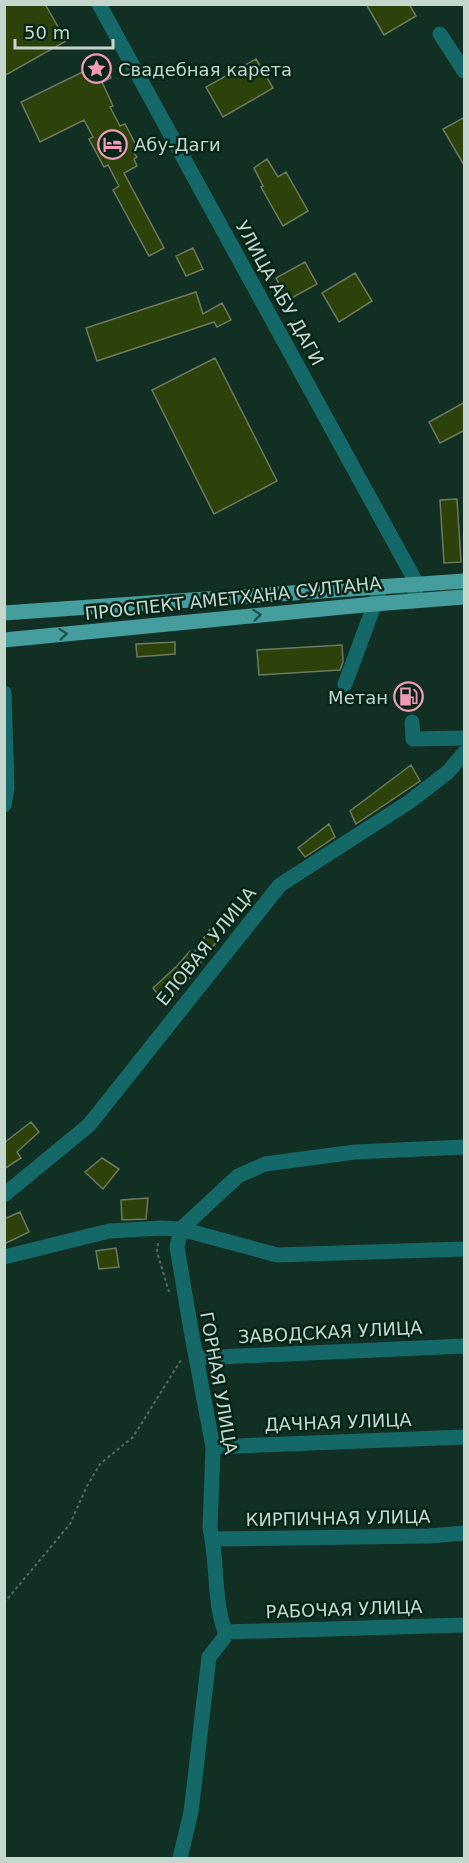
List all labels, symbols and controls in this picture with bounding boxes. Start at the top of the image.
scale bar [15,12,112,50]
text: 50 m [24,22,70,43]
place icon: Свадебная карета [81,53,113,85]
place label: Свадебная карета [118,59,292,80]
hotel icon: Абу-Даги [97,128,129,160]
place label: Абу-Даги [134,134,221,155]
street label: УЛИЦА АБУ ДАГИ [232,217,328,369]
street label: ПРОСПЕКТ АМЕТХАНА СУЛТАНА [84,572,383,624]
one-way arrow [252,609,261,622]
one-way arrow [58,628,67,641]
fuel station icon: Метан [393,681,425,713]
place label: Метан [328,687,388,708]
street label: ЕЛОВАЯ УЛИЦА [152,882,261,1009]
street label: ГОРНАЯ УЛИЦА [196,1310,242,1457]
street label: ЗАВОДСКАЯ УЛИЦА [237,1317,423,1347]
street label: ДАЧНАЯ УЛИЦА [264,1409,413,1435]
street label: КИРПИЧНАЯ УЛИЦА [245,1506,431,1530]
street label: РАБОЧАЯ УЛИЦА [265,1596,423,1622]

